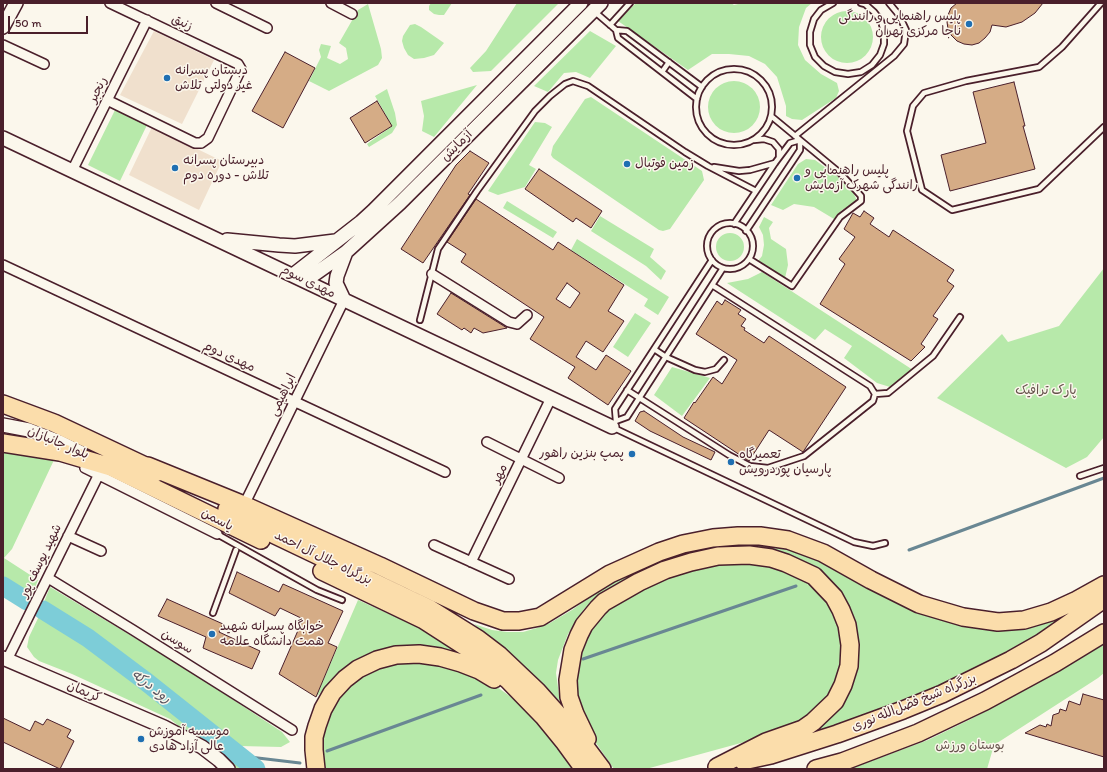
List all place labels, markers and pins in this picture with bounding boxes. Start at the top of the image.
place label: پلیس راهنمایی و رانندگی ناجا مرکزی تهران [838,9,961,40]
marker: پلیس راهنمایی و رانندگی ناجا مرکزی تهران [964,19,974,29]
place label: دبستان پسرانه غیر دولتی تلاش [175,63,252,94]
marker: دبستان پسرانه غیر دولتی تلاش [162,73,172,83]
place label: دبیرستان پسرانه تلاش - دوره دوم [183,153,269,184]
place label: زمین فوتبال [635,156,694,172]
marker: زمین فوتبال [622,159,632,169]
marker: دبیرستان پسرانه تلاش - دوره دوم [170,163,180,173]
place label: پلیس راهنمایی و رانندگی شهرک آزمایش [805,163,918,194]
marker: پلیس راهنمایی و رانندگی شهرک آزمایش [792,173,802,183]
place label: پمپ بنزین راهور [539,446,624,462]
place label: تعمیرگاه پارسیان پوردرویش [739,447,831,478]
marker: پمپ بنزین راهور [627,449,637,459]
marker: تعمیرگاه پارسیان پوردرویش [726,457,736,467]
place label: خوابگاه پسرانه شهید همت دانشگاه علامه [220,619,324,650]
marker: خوابگاه پسرانه شهید همت دانشگاه علامه [207,629,217,639]
place label: موسسه آموزش عالی آزاد هادی [149,724,229,755]
marker: موسسه آموزش عالی آزاد هادی [136,734,146,744]

